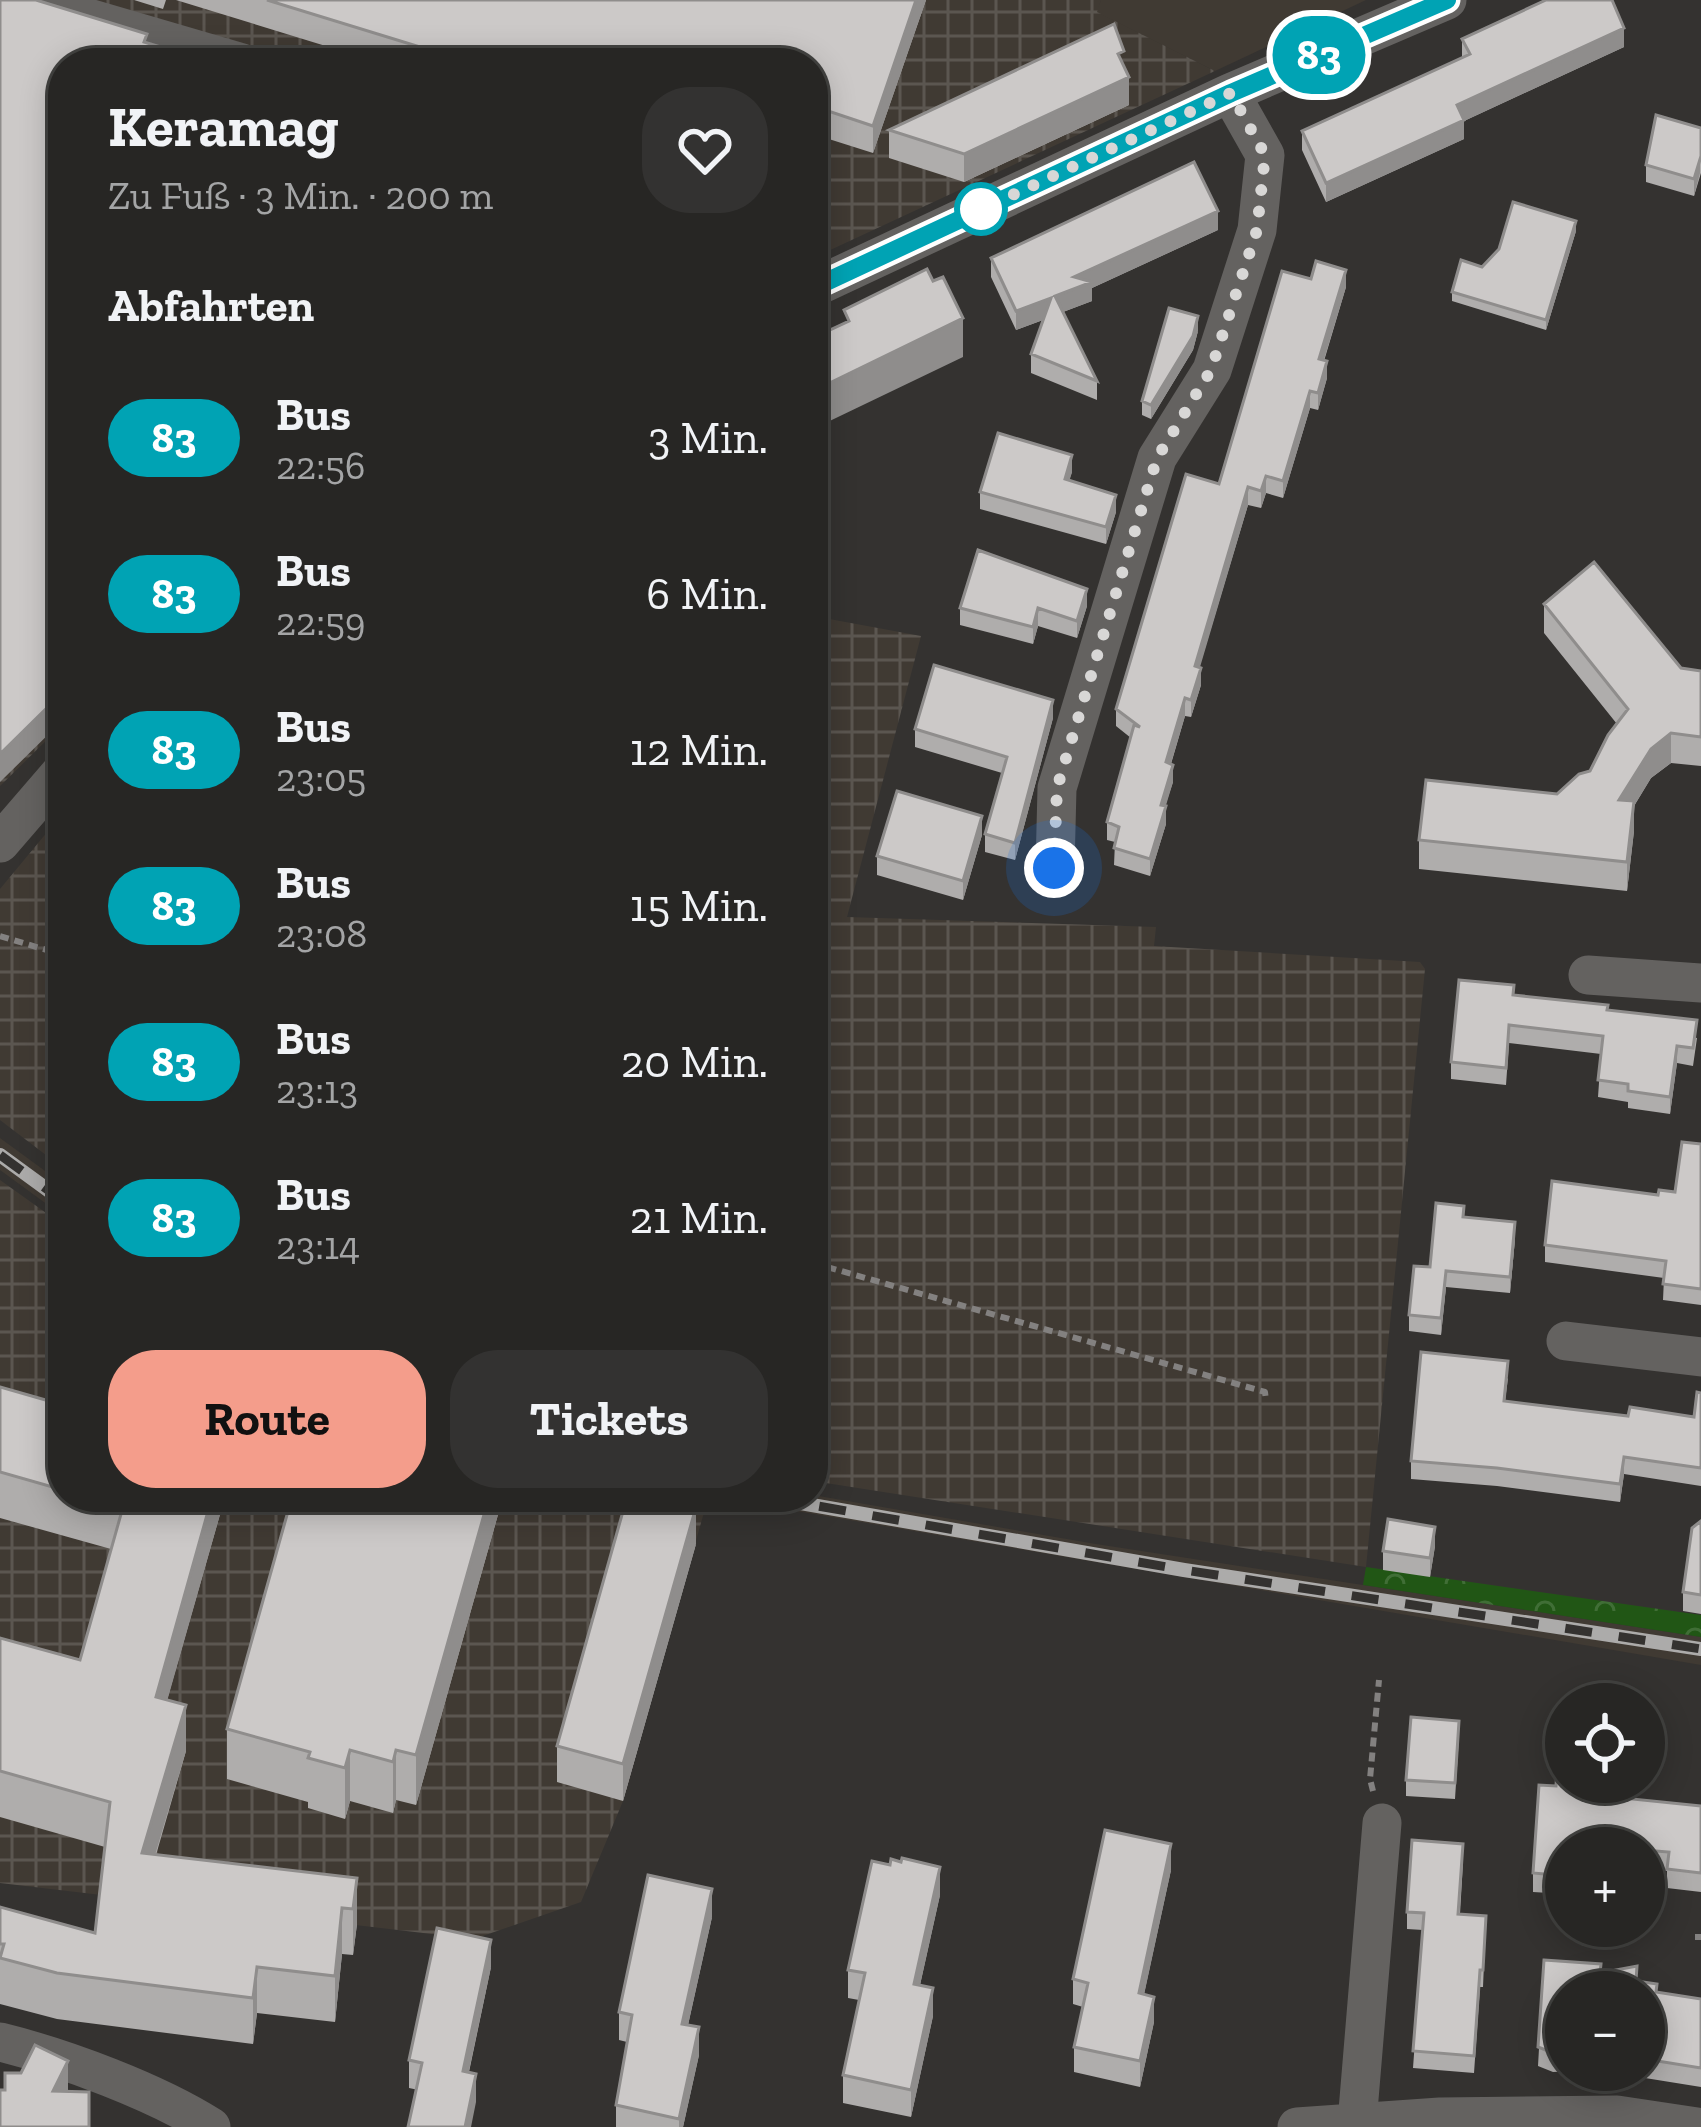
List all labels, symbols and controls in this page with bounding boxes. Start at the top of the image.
line badge: 83 [1265,16,1373,94]
text: 83 [1296,29,1342,80]
button: heart [642,87,768,213]
text: Keramag [108,92,339,161]
text: Zu Fuß · 3 Min. · 200 m [108,172,493,219]
unlabelled marker [956,184,1006,234]
text: Abfahrten [108,279,314,333]
text: Bus [276,388,351,442]
text: 3 Min. [648,411,768,465]
text: 83 [151,412,197,463]
text: 22:56 [276,442,366,489]
text: Bus [276,544,351,598]
text: 6 Min. [646,567,768,621]
text: 83 [151,568,197,619]
text: 22:59 [276,598,366,645]
text: Bus [276,700,351,754]
text: 12 Min. [630,723,768,777]
text: 83 [151,724,197,775]
text: 23:05 [276,754,366,801]
your location [1024,838,1084,898]
text: Bus [276,856,351,910]
text: 15 Min. [630,879,768,933]
text: 83 [151,880,197,931]
text: 23:08 [276,910,367,957]
text: Bus [276,1012,351,1066]
text: 20 Min. [621,1035,768,1089]
text: 83 [151,1036,197,1087]
text: 23:13 [276,1066,358,1113]
text: Bus [276,1168,351,1222]
text: 21 Min. [630,1191,768,1245]
text: 83 [151,1192,197,1243]
text: 23:14 [276,1222,360,1269]
button: Route [108,1350,426,1488]
button: Tickets [450,1350,768,1488]
map controls [1545,1683,1665,2091]
button: locate [1545,1683,1665,1803]
button: + [1545,1827,1665,1947]
button: − [1545,1971,1665,2091]

